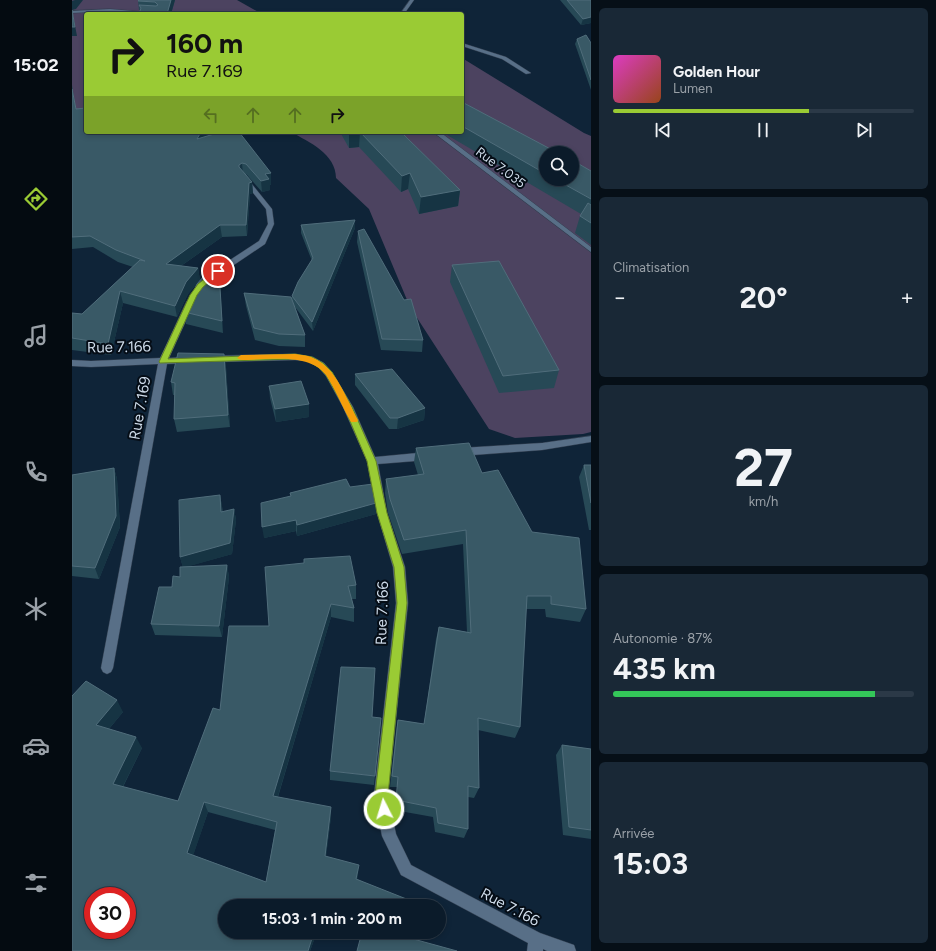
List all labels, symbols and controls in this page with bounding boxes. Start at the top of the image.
text: 160 m [166,26,243,60]
icon: right [100,28,152,80]
text: 15:02 [13,54,59,76]
text: Rue 7.169 [166,60,243,82]
text: Golden Hour [673,63,760,81]
text: Lumen [673,81,712,96]
icon: left [200,104,222,126]
icon: ahead [242,104,264,126]
icon: ahead [284,104,306,126]
icon: right [326,104,348,126]
icon: previous [652,119,674,141]
icon: pause [752,119,774,141]
icon: next [853,119,875,141]
street label: Rue 7.035 [473,144,528,191]
map controls [539,146,579,186]
button: search [539,146,579,186]
icon: directions [22,185,50,213]
pin [201,254,235,288]
icon: arrive [207,260,229,282]
text: Climatisation [613,260,689,275]
text: 20° [739,279,788,316]
text: − [613,284,627,311]
text: + [900,284,914,311]
icon: music [22,322,50,350]
street label: Rue 7.166 [87,337,152,357]
street label: Rue 7.169 [126,375,154,441]
text: 27 [734,437,793,499]
icon: phone [22,458,50,486]
text: km/h [749,494,778,509]
street label: Rue 7.166 [372,580,392,645]
icon: climate [22,595,50,623]
text: Autonomie · 87% [613,631,712,646]
text: 435 km [613,650,716,687]
icon: car [22,732,50,760]
position arrow [363,788,405,830]
text: Arrivée [613,826,654,841]
text: 15:03 [613,845,688,882]
icon: filters [22,869,50,897]
street label: Rue 7.166 [478,884,543,930]
speed limit sign: 30 [84,887,136,939]
text: 15:03 · 1 min · 200 m [262,910,402,928]

